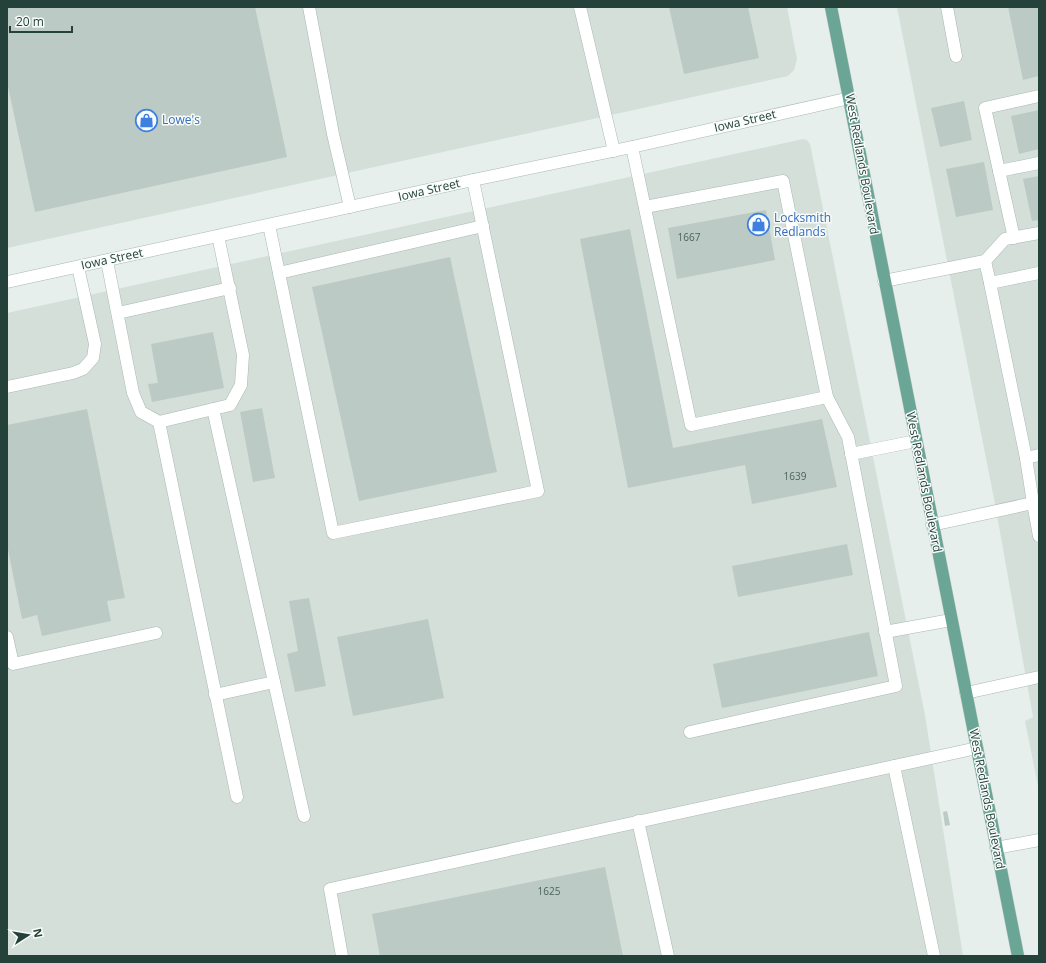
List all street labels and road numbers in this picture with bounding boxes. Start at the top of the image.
street label: West Redlands Boulevard [842,92,883,236]
street label: Iowa Street [712,105,778,136]
street label: Iowa Street [396,174,462,205]
street label: Iowa Street [79,244,145,273]
street label: West Redlands Boulevard [903,410,946,554]
street label: West Redlands Boulevard [966,727,1009,871]

